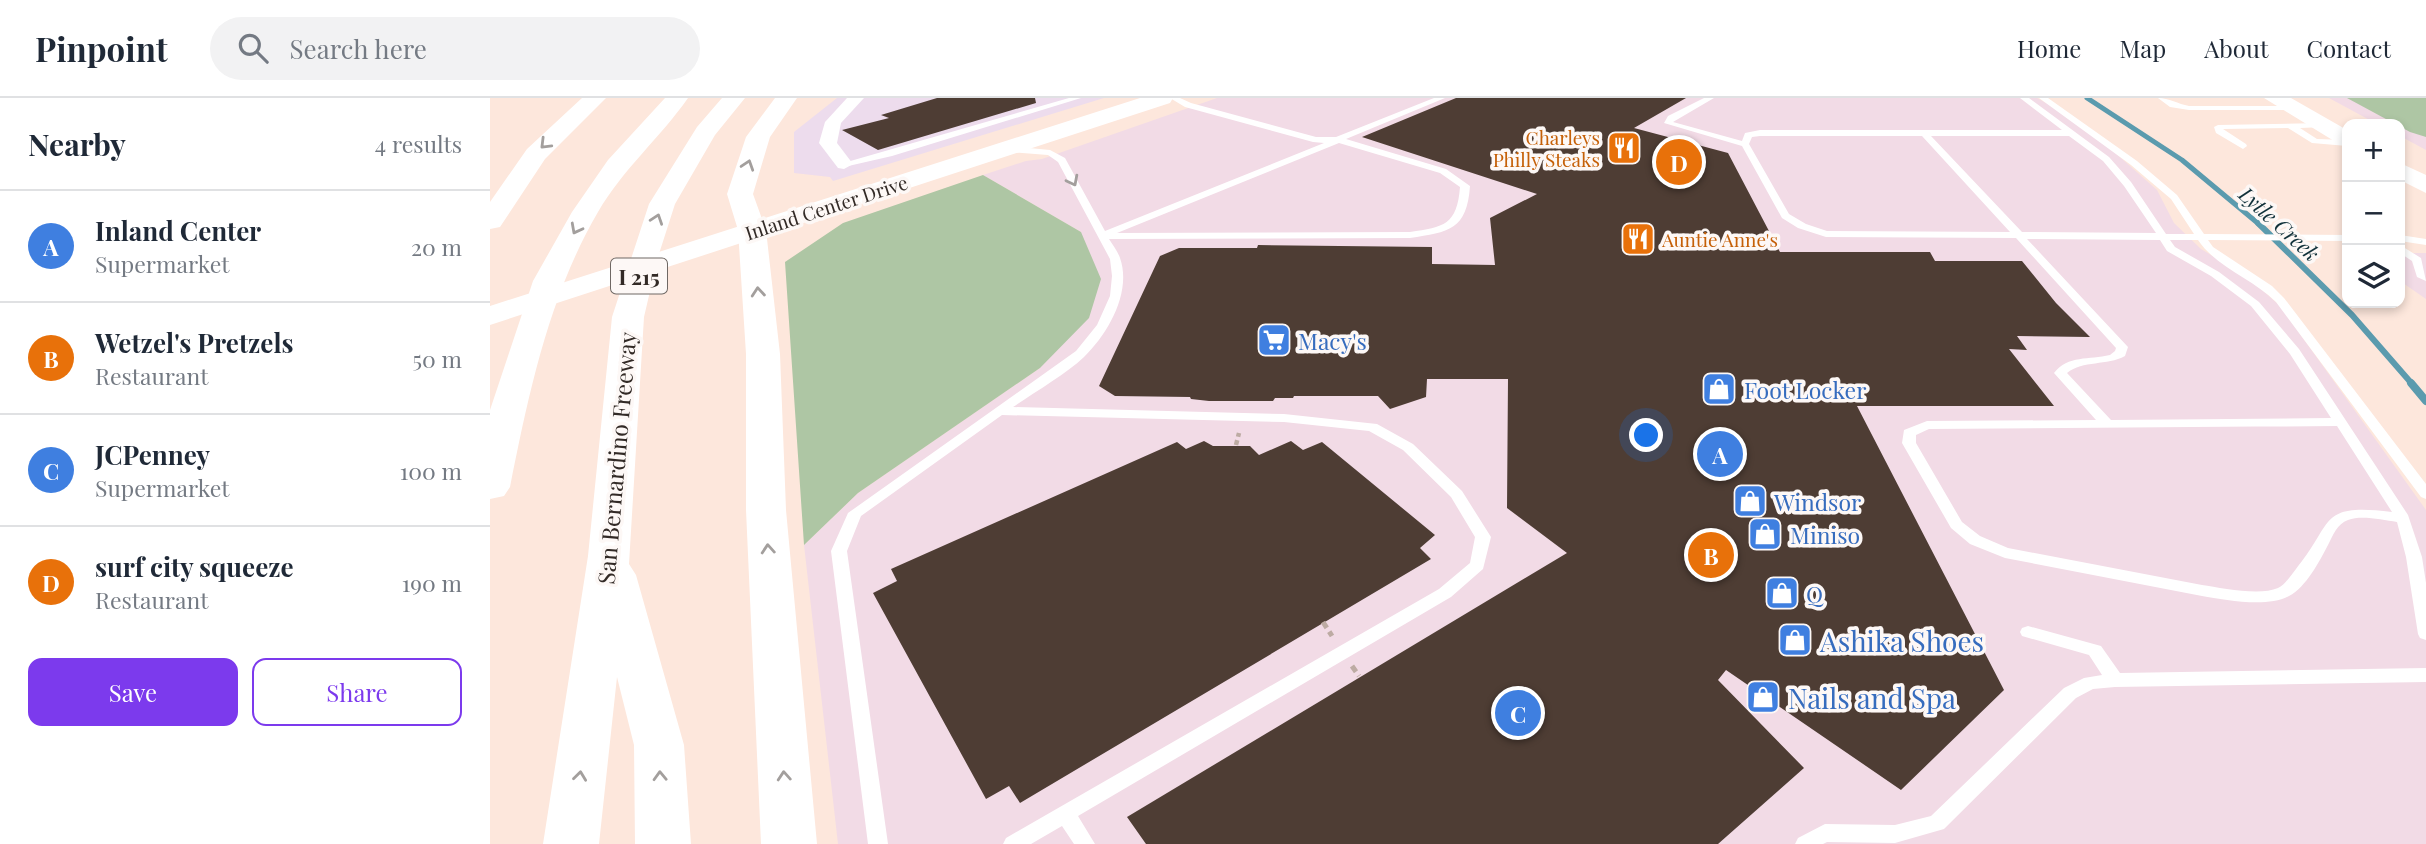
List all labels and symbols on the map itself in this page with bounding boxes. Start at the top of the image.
place label: Charleys Philly Steaks [1493,124,1600,172]
restaurant icon: Charleys Philly Steaks [1605,129,1643,167]
one-way arrow [541,136,554,149]
pin: D [1656,136,1702,188]
one-way arrow [740,160,754,172]
street label: Inland Center Drive [741,168,911,246]
one-way arrow [1065,174,1079,186]
water label: Lytle Creek [2233,179,2326,267]
one-way arrow [649,213,663,225]
restaurant icon: Auntie Anne's [1619,220,1657,258]
one-way arrow [571,222,584,234]
place label: Auntie Anne's [1661,226,1778,252]
road number: I 215 [611,258,667,294]
one-way arrow [751,286,766,297]
supermarket icon: Macy's [1255,321,1293,359]
place label: Macy's [1298,325,1367,356]
street label: San Bernardino Freeway [590,330,643,585]
shop icon: Foot Locker [1700,370,1738,408]
place label: Foot Locker [1744,374,1866,405]
your location [1629,418,1663,452]
pin: A [1697,428,1743,480]
shop icon: Windsor [1731,482,1769,520]
place label: Windsor [1773,486,1861,517]
shop icon: Miniso [1746,515,1784,553]
place label: Miniso [1790,519,1860,550]
pin: B [1688,529,1734,581]
one-way arrow [761,543,776,554]
shop icon: Q [1763,574,1801,612]
place label: Q [1806,578,1824,609]
shop icon: Ashika Shoes [1776,621,1814,659]
place label: Ashika Shoes [1819,622,1984,659]
shop icon: Nails and Spa [1744,678,1782,716]
place label: Nails and Spa [1788,679,1956,716]
pin: C [1495,687,1541,739]
one-way arrow [573,770,588,782]
one-way arrow [653,770,668,781]
one-way arrow [777,770,792,781]

